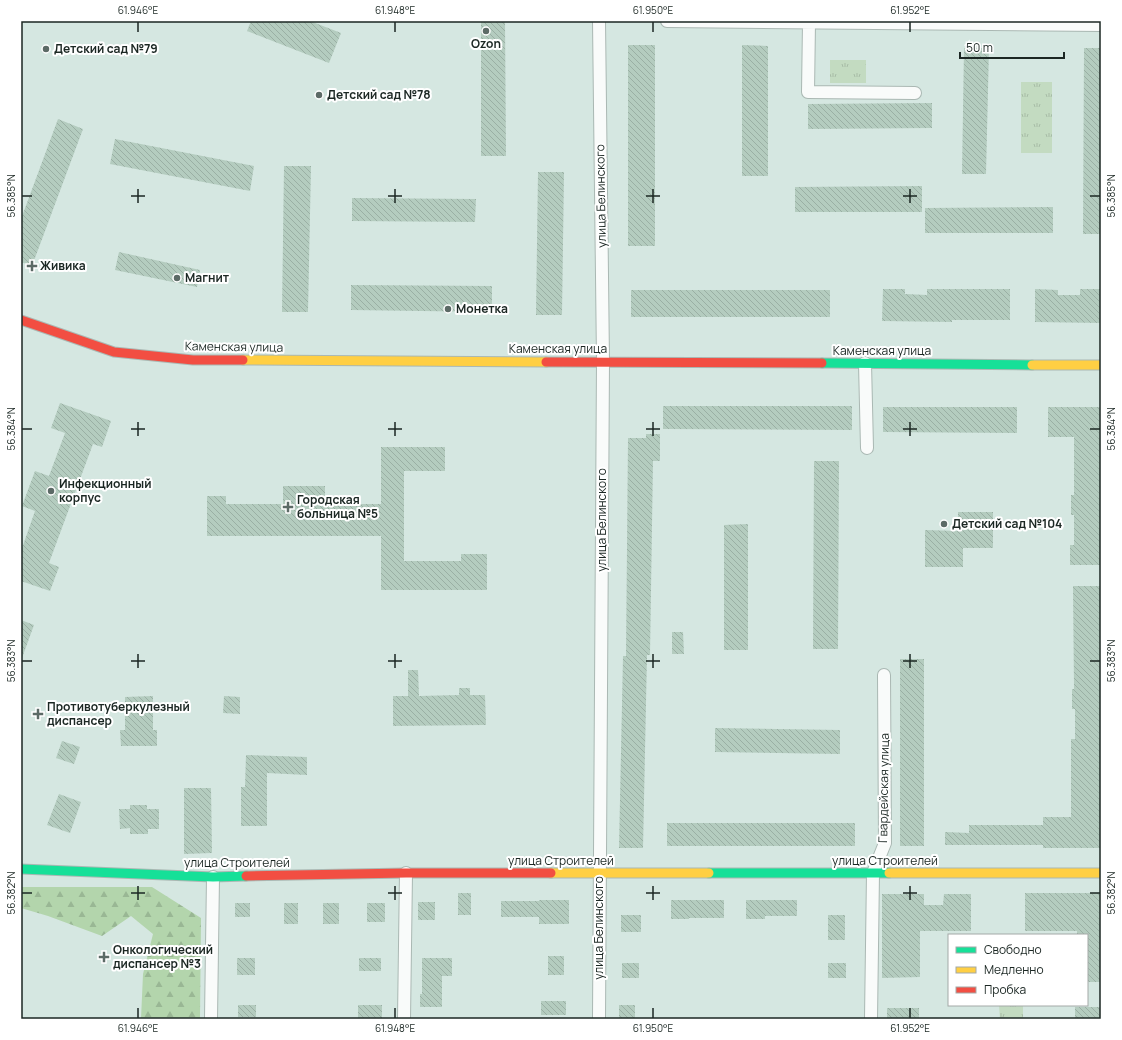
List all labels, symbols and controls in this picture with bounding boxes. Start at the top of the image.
text: 61.946°E [118,3,159,17]
text: 61.948°E [375,3,415,17]
text: 61.950°E [633,3,673,17]
text: 61.952°E [890,3,930,17]
marker: Ozon [481,26,491,36]
scale bar [960,34,1064,60]
place label: Ozon [471,35,501,52]
text: 50 m [966,39,993,56]
place label: Детский сад №79 [54,40,158,57]
marker: Детский сад №79 [41,44,51,54]
place label: Детский сад №78 [327,86,431,103]
marker: Детский сад №78 [314,90,324,100]
street label: улица Белинского [591,144,610,248]
text: 56.385°N [4,174,18,217]
text: 56.385°N [1104,174,1118,217]
place label: Живика [40,257,86,274]
marker: Живика [27,261,37,271]
place label: Магнит [185,269,230,286]
marker: Магнит [172,273,182,283]
place label: Монетка [456,300,508,317]
marker: Монетка [443,304,453,314]
street label: Каменская улица [185,337,283,356]
street label: Каменская улица [509,340,607,357]
street label: Каменская улица [833,342,931,359]
text: 56.384°N [4,407,18,451]
text: 56.384°N [1104,407,1118,451]
street label: улица Белинского [593,468,610,572]
place label: Инфекционный корпус [59,475,151,506]
marker: Инфекционный корпус [46,486,56,496]
place label: Городская больница №5 [297,491,378,522]
marker: Городская больница №5 [282,501,294,513]
place label: Детский сад №104 [952,515,1062,532]
marker: Детский сад №104 [939,519,949,529]
text: 56.383°N [4,639,18,682]
text: 56.383°N [1104,639,1118,682]
place label: Противотуберкулезный диспансер [47,698,190,729]
marker: Противотуберкулезный диспансер [32,708,44,720]
street label: Гвардейская улица [874,733,893,843]
street label: улица Строителей [508,852,614,869]
street label: улица Строителей [832,852,938,869]
street label: улица Строителей [184,854,290,871]
text: 56.382°N [4,871,18,914]
text: 56.382°N [1104,871,1118,914]
street label: улица Белинского [590,876,607,980]
legend [948,934,1088,1006]
place label: Онкологический диспансер №3 [113,941,213,972]
text: Свободно [984,941,1042,958]
marker: Онкологический диспансер №3 [98,951,110,963]
text: Медленно [984,961,1044,978]
text: Пробка [984,981,1026,998]
text: 61.946°E [118,1021,159,1035]
text: 61.948°E [375,1021,415,1035]
text: 61.950°E [633,1021,673,1035]
text: 61.952°E [890,1021,930,1035]

